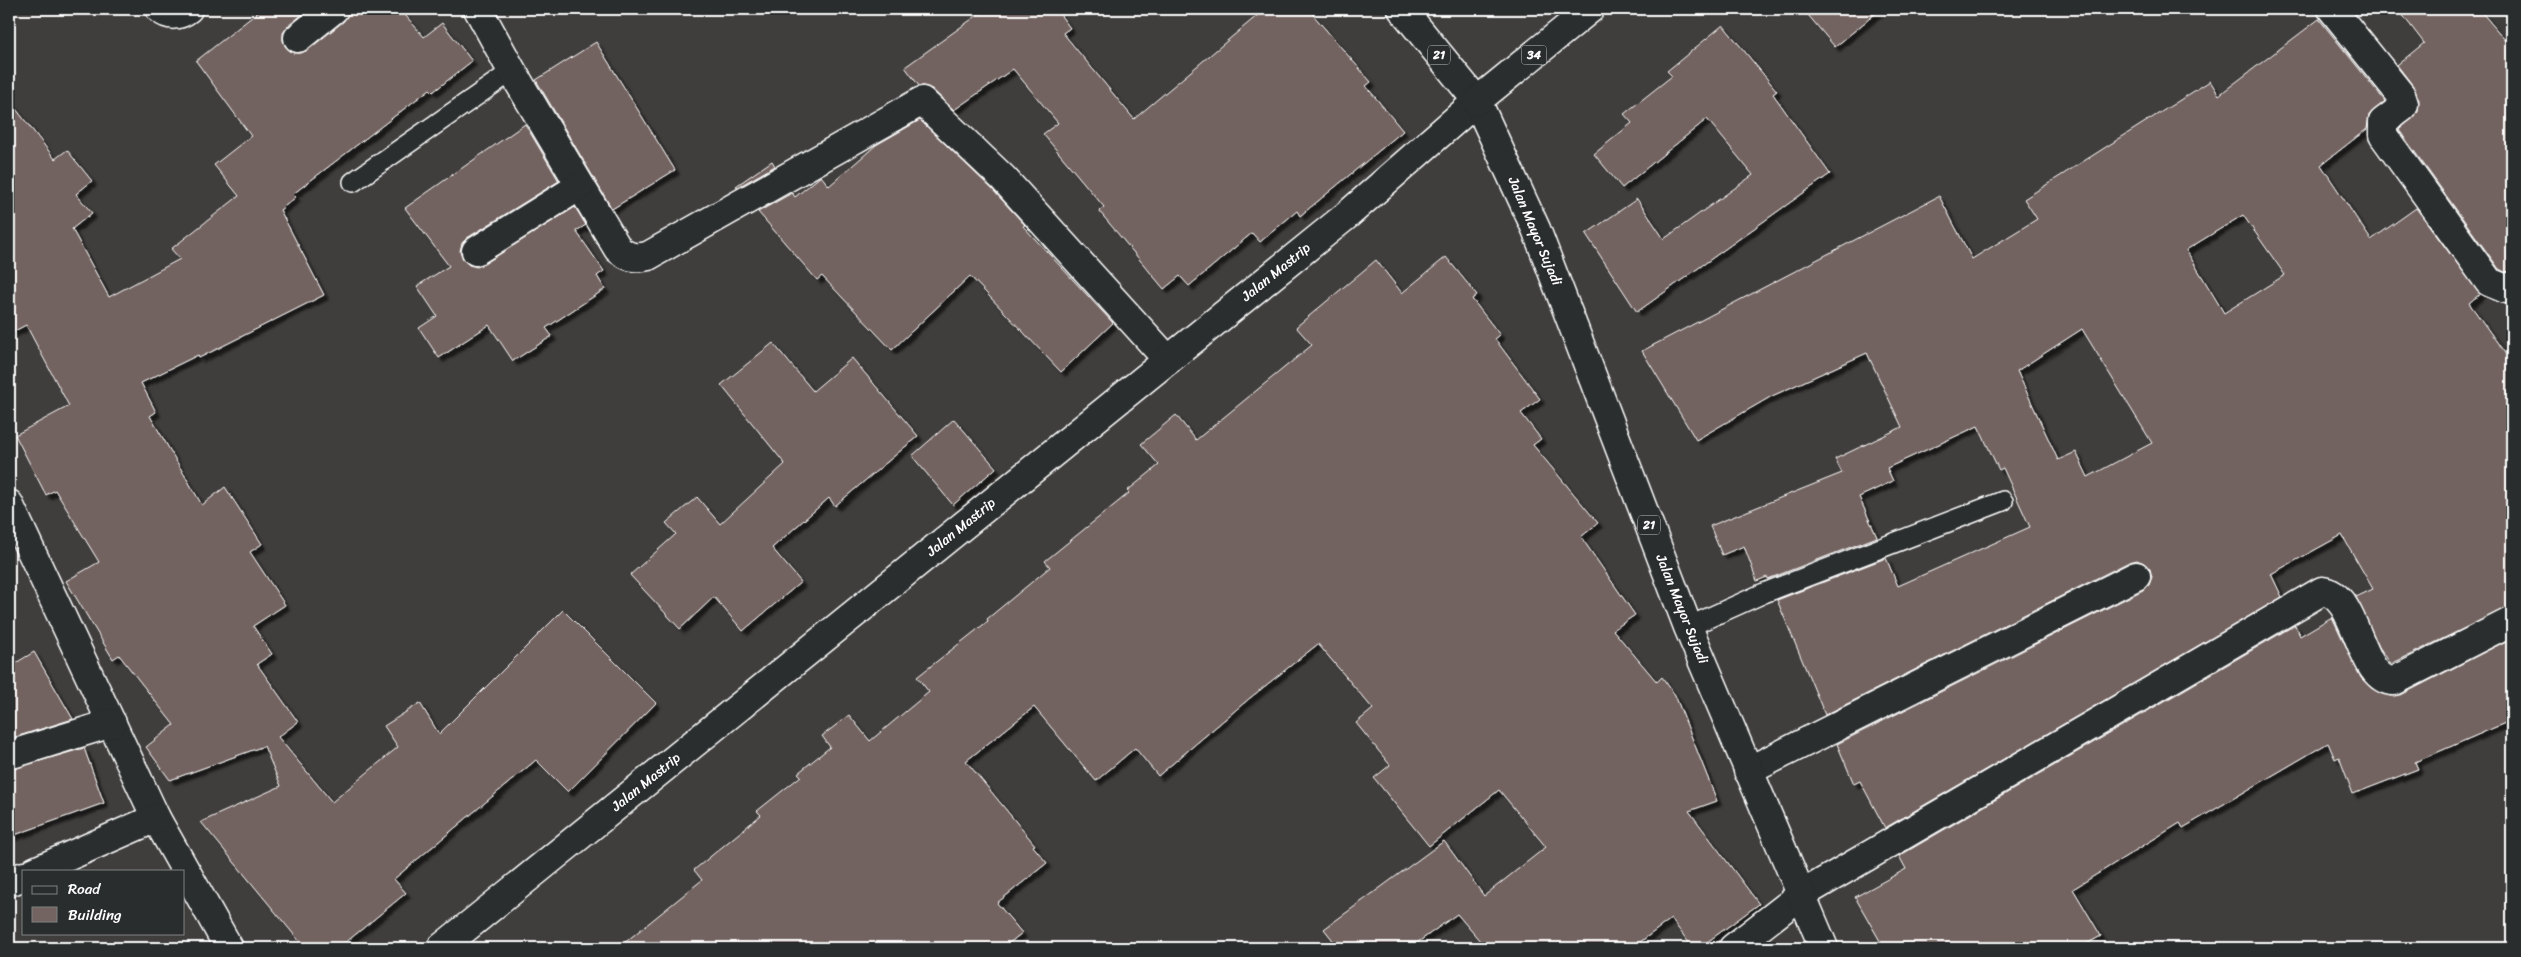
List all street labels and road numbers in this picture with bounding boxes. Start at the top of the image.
road number: 21 [1428,46,1450,64]
road number: 34 [1522,46,1546,64]
street label: Jalan Mayor Sujadi [1500,172,1570,290]
street label: Jalan Mastrip [1235,236,1317,309]
street label: Jalan Mastrip [920,491,1002,564]
road number: 21 [1638,516,1660,534]
street label: Jalan Mayor Sujadi [1648,549,1716,669]
street label: Jalan Mastrip [605,746,687,819]

